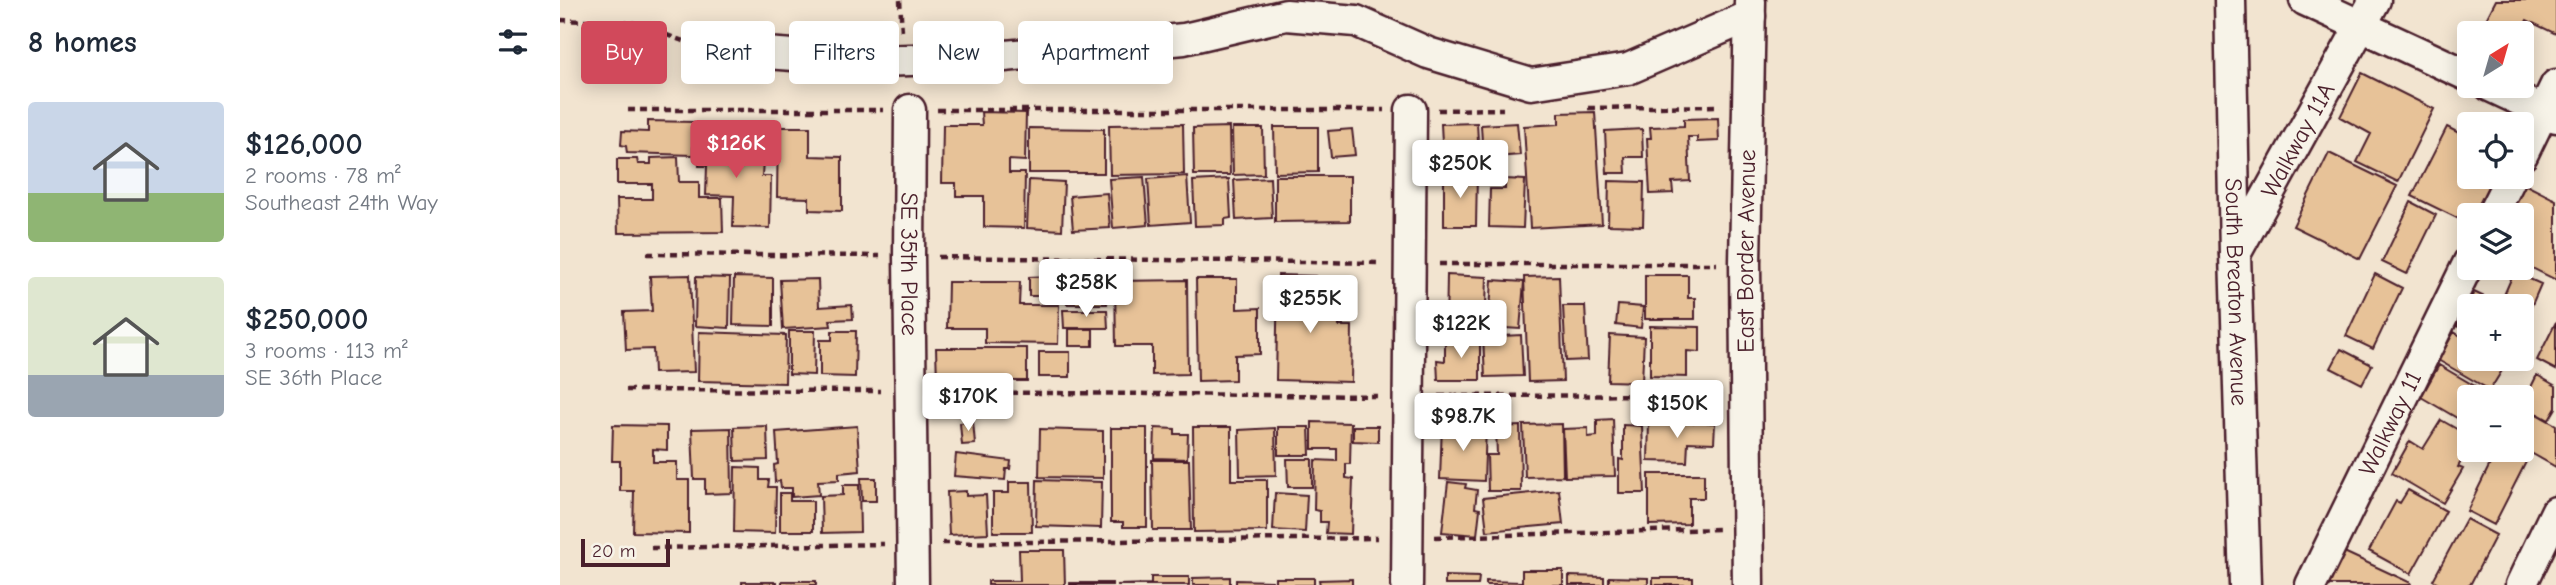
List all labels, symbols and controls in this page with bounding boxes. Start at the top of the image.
chip: Buy [581,21,667,84]
chip: Rent [681,21,775,84]
chip: Filters [789,21,899,84]
chip: New [913,21,1004,84]
chip: Apartment [1018,21,1173,84]
north arrow [2457,21,2534,98]
map controls [2457,21,2534,462]
icon: filters [494,23,532,61]
text: 8 homes [28,25,137,60]
street label: Walkway 11A [2255,78,2341,202]
button: locate [2457,112,2534,189]
pin: $126K [687,120,785,180]
text: $126,000 [245,127,363,162]
text: $126K [706,129,766,156]
icon: home [84,130,168,214]
pin: $250K [1411,140,1509,200]
text: $250K [1428,149,1492,176]
street label: East Border Avenue [1731,149,1761,353]
text: 2 rooms · 78 m² [245,162,401,189]
street label: South Breaton Avenue [2220,178,2254,406]
text: Southeast 24th Way [245,189,438,216]
street label: SE 35th Place [895,192,924,336]
button: layers [2457,203,2534,280]
pin: $258K [1037,260,1135,319]
text: $258K [1055,268,1117,295]
pin: $255K [1261,276,1359,335]
text: $255K [1279,284,1341,311]
button: + [2457,294,2534,371]
pin: $122K [1412,300,1510,360]
text: $250,000 [245,302,368,337]
icon: home [84,305,168,389]
text: $122K [1432,309,1490,336]
text: 3 rooms · 113 m² [245,337,408,364]
text: SE 36th Place [245,364,382,391]
street label: Walkway 11 [2353,367,2427,480]
pin: $170K [919,374,1017,433]
pin: $150K [1628,380,1726,440]
text: $170K [938,382,998,409]
button: − [2457,385,2534,462]
text: $150K [1646,389,1708,416]
pin: $98.7K [1406,393,1520,453]
text: $98.7K [1430,402,1496,429]
scale bar [581,536,670,568]
text: 20 m [592,540,636,562]

